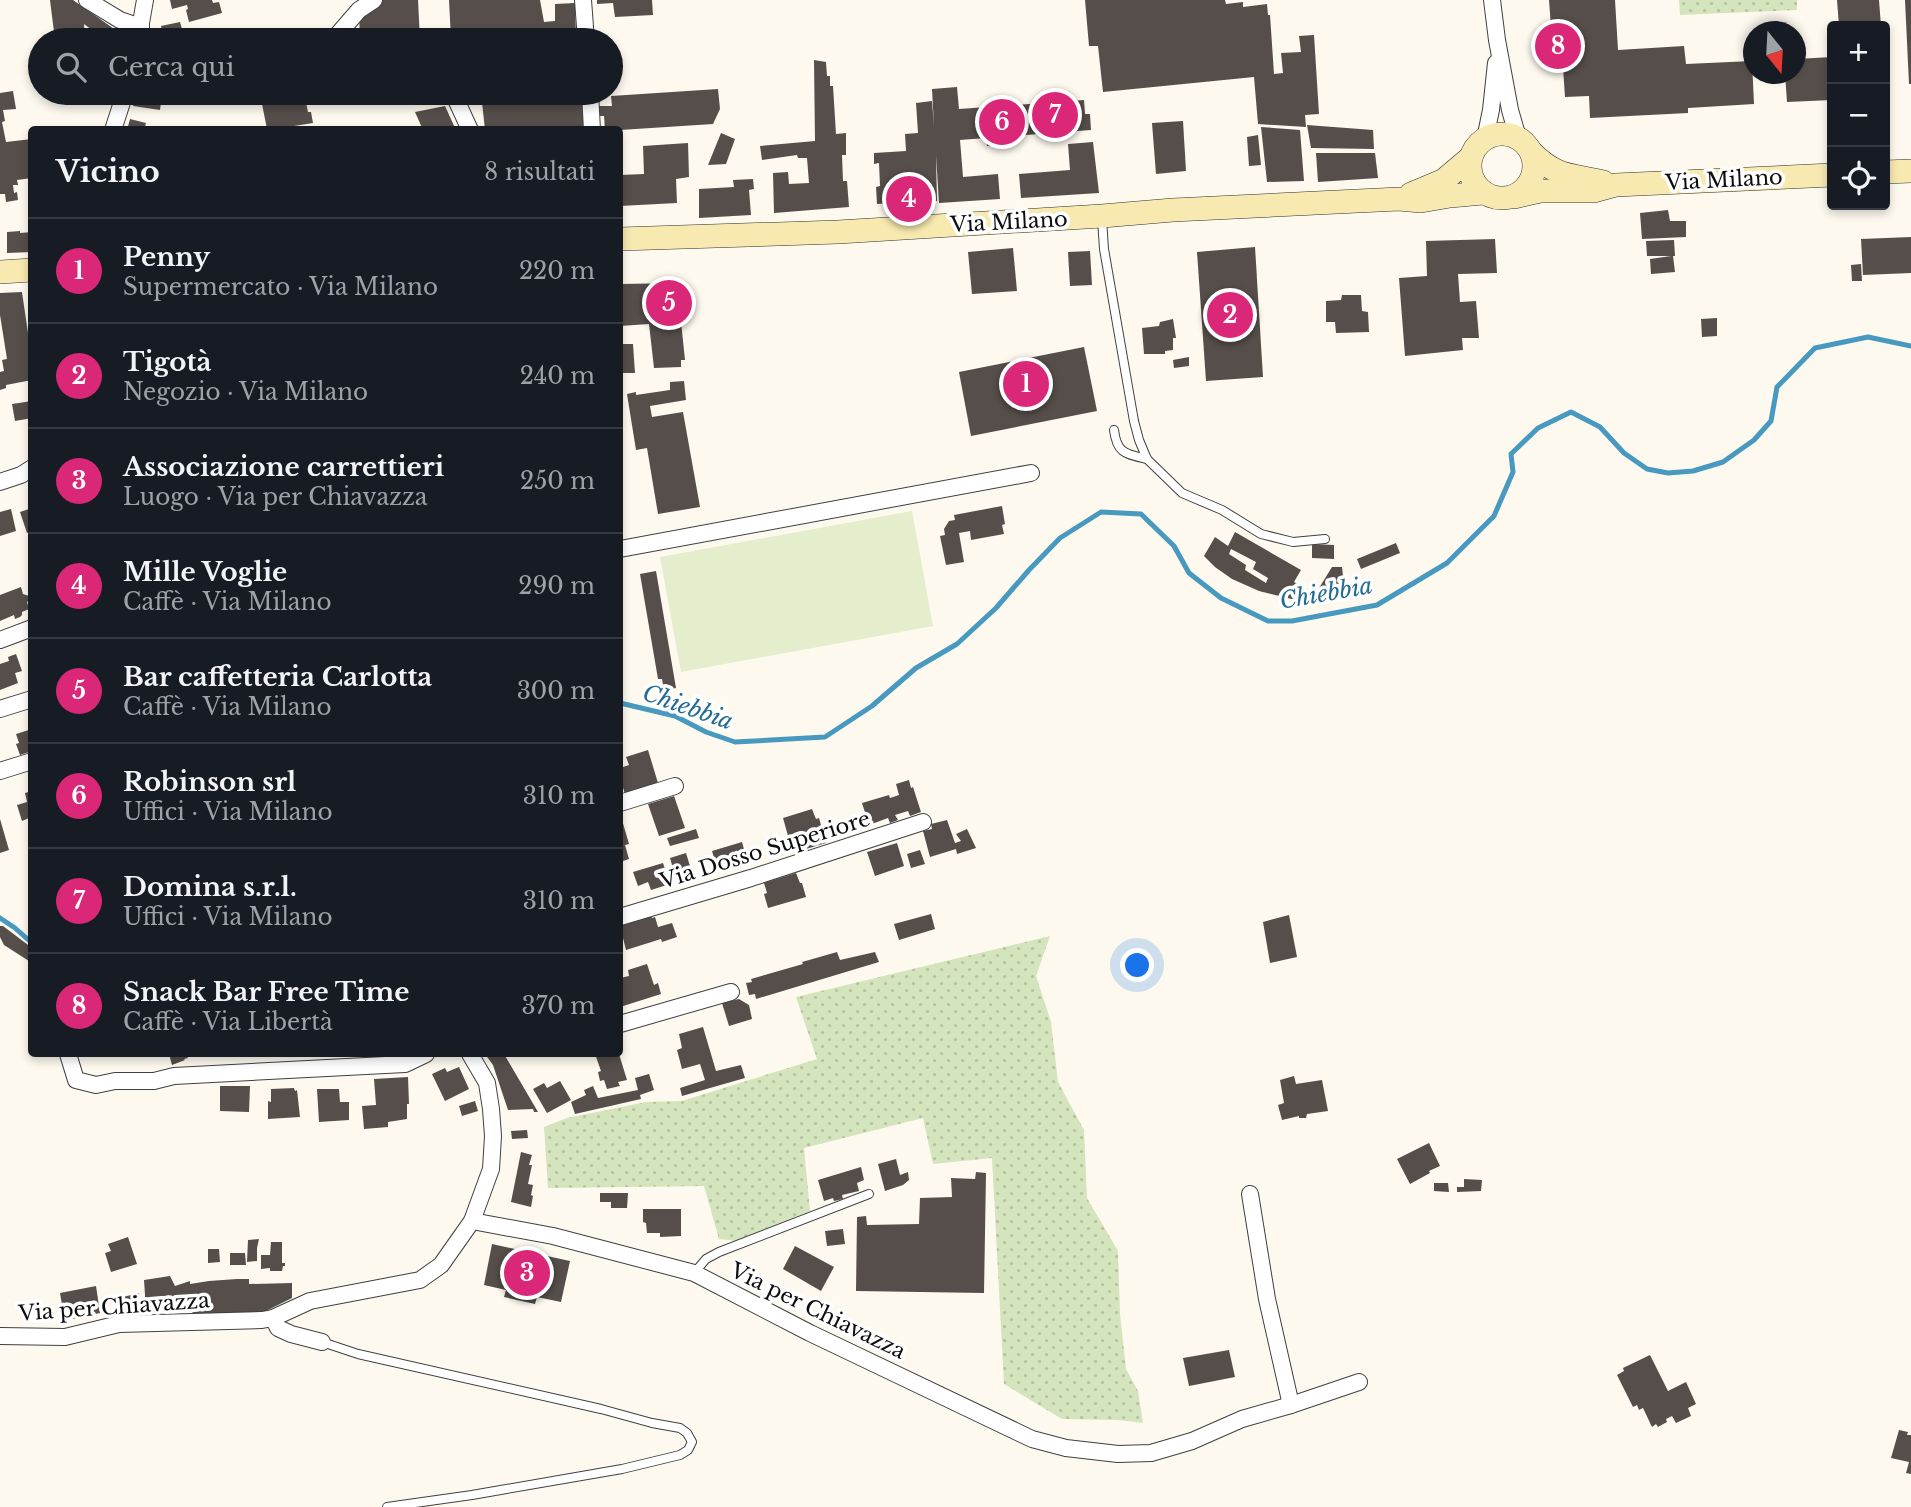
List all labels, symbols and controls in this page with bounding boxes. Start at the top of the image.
pin: 8 [1535,20,1581,72]
north arrow [1743,21,1806,84]
map controls [1827,21,1890,210]
button: + [1827,21,1890,84]
search box [28,28,623,105]
icon: search [52,48,90,86]
text: Cerca qui [108,51,235,83]
button: − [1827,84,1890,147]
pin: 7 [1032,89,1078,141]
pin: 6 [979,96,1025,148]
button: locate [1827,147,1890,210]
text: Vicino [56,153,160,190]
text: 8 risultati [484,158,595,186]
street label: Via Milano [1664,164,1783,196]
pin: 4 [886,173,932,225]
street label: Via Milano [949,206,1068,238]
text: Penny [123,241,210,273]
text: 1 [74,257,84,285]
text: 220 m [519,257,595,285]
text: Supermercato · Via Milano [123,273,438,301]
pin: 5 [646,277,692,329]
pin: 2 [1207,289,1253,341]
text: Tigotà [123,346,211,378]
pin: 1 [1003,358,1049,410]
text: 2 [72,362,86,390]
text: 240 m [520,362,595,390]
text: Negozio · Via Milano [123,378,368,406]
text: Associazione carrettieri [123,451,444,483]
text: 3 [72,467,86,495]
text: 250 m [520,467,595,495]
text: Luogo · Via per Chiavazza [123,483,428,511]
text: Mille Voglie [123,556,287,588]
water label: Chiebbia [1277,571,1375,615]
text: 4 [71,572,87,600]
text: 290 m [518,572,595,600]
text: Caffè · Via Milano [123,588,331,616]
text: Bar caffetteria Carlotta [123,661,432,693]
text: 5 [72,677,86,705]
text: 300 m [517,677,595,705]
water label: Chiebbia [639,678,737,736]
text: Caffè · Via Milano [123,693,331,721]
text: Robinson srl [123,766,296,798]
text: 6 [71,782,87,810]
text: 310 m [523,782,595,810]
text: Uffici · Via Milano [123,798,332,826]
street label: Via Dosso Superiore [656,806,873,895]
text: Domina s.r.l. [123,871,297,903]
text: 7 [73,887,85,915]
text: 310 m [523,887,595,915]
text: Uffici · Via Milano [123,903,332,931]
your location [1120,948,1154,982]
text: Snack Bar Free Time [123,976,409,1008]
text: 8 [72,992,86,1020]
text: 370 m [522,992,595,1020]
text: Caffè · Via Libertà [123,1008,333,1036]
pin: 3 [504,1247,550,1299]
street label: Via per Chiavazza [725,1257,910,1365]
street label: Via per Chiavazza [17,1287,211,1327]

